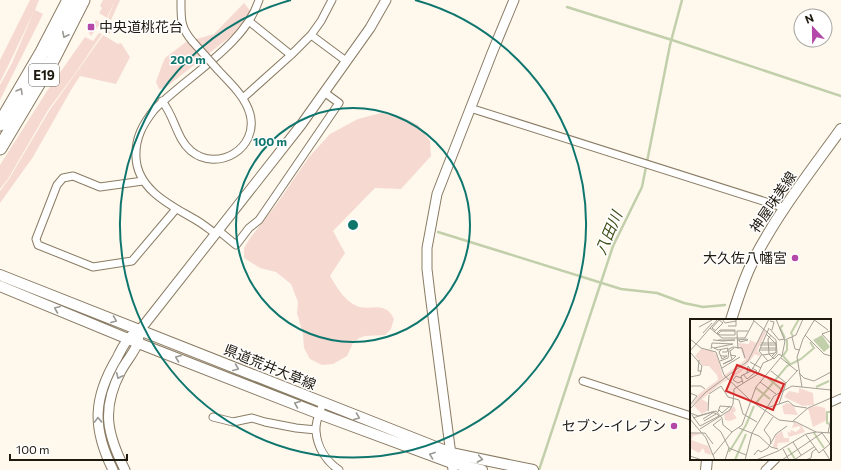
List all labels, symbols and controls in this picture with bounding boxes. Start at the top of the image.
north arrow [793,8,833,48]
text: N [803,11,815,26]
place label: 中央道桃花台 [99,18,183,35]
marker: 中央道桃花台 [86,22,96,32]
one-way arrow [63,31,70,38]
text: 200 m [170,52,206,66]
road number: E19 [29,64,59,86]
one-way arrow [15,88,22,95]
text: 100 m [253,134,287,148]
street label: 神屋味美線 [746,168,799,235]
water label: 八田川 [591,207,626,257]
centre of rings [346,218,360,232]
place label: 大久佐八幡宮 [703,249,787,266]
marker: 大久佐八幡宮 [790,253,800,263]
one-way arrow [53,306,60,314]
one-way arrow [111,315,118,323]
inset map [690,319,831,460]
street label: 県道荒井大草線 [222,340,319,393]
one-way arrow [174,354,181,362]
one-way arrow [233,364,240,372]
one-way arrow [116,372,124,380]
one-way arrow [293,401,300,409]
one-way arrow [354,412,361,420]
one-way arrow [94,417,102,423]
place label: セブン-イレブン [562,417,666,434]
marker: セブン-イレブン [669,421,679,431]
scale bar [10,436,127,462]
text: 100 m [16,442,50,456]
one-way arrow [428,452,435,460]
one-way arrow [477,455,483,463]

